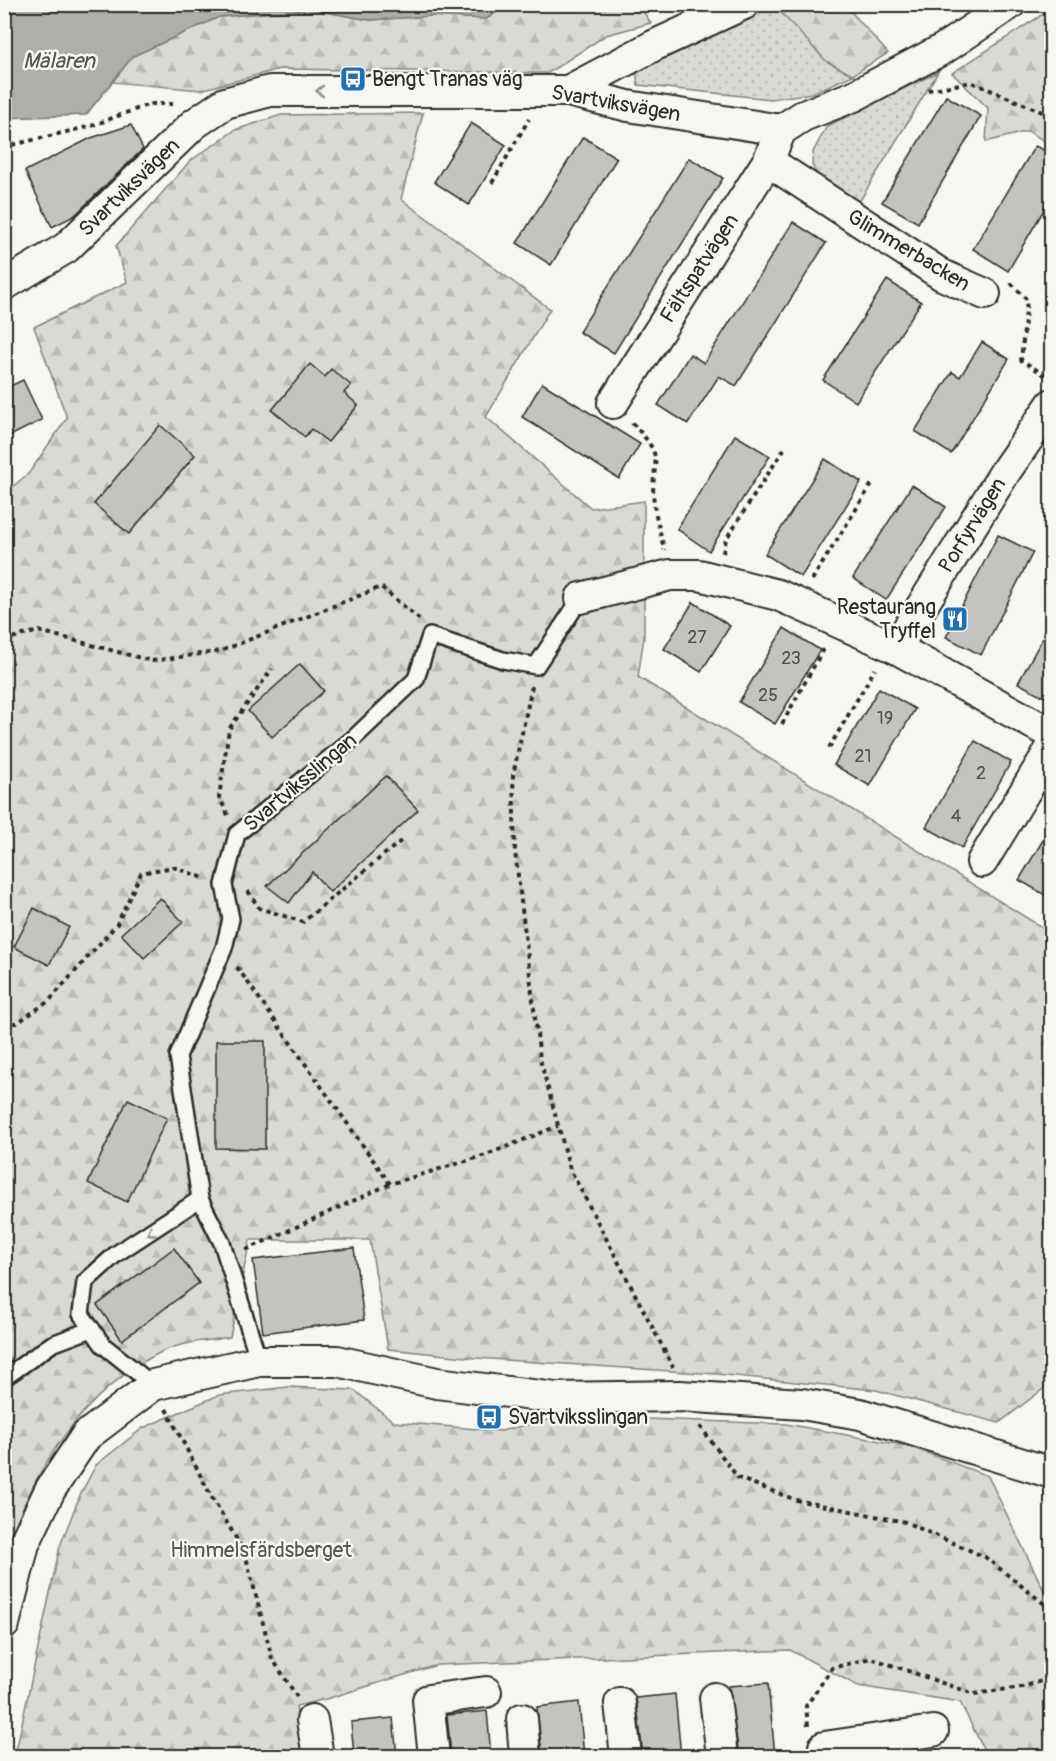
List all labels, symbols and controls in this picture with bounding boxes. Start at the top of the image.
water label: Mälaren [23,47,97,75]
bus stop icon: Bengt Tranas väg [338,64,368,94]
place label: Bengt Tranas väg [372,66,523,93]
street label: Svartviksvägen [549,79,683,128]
one-way arrow [316,85,325,97]
street label: Svartviksvägen [73,132,186,242]
street label: Glimmerbacken [842,203,975,298]
street label: Fältspatvägen [654,209,745,328]
street label: Porfyrvägen [933,473,1012,578]
place label: Restaurang Tryffel [837,594,936,645]
restaurant icon: Restaurang Tryffel [940,604,970,634]
house number: 27 [687,626,707,649]
house number: 23 [781,647,801,670]
house number: 25 [758,684,778,707]
house number: 19 [877,707,893,730]
street label: Svartviksslingan [238,727,363,838]
house number: 21 [854,745,872,768]
house number: 2 [976,762,986,785]
house number: 4 [951,805,962,828]
one-way arrow [147,1224,158,1235]
bus stop icon: Svartviksslingan [474,1402,504,1432]
place label: Svartviksslingan [508,1404,648,1431]
park label: Himmelsfärdsberget [170,1537,352,1564]

